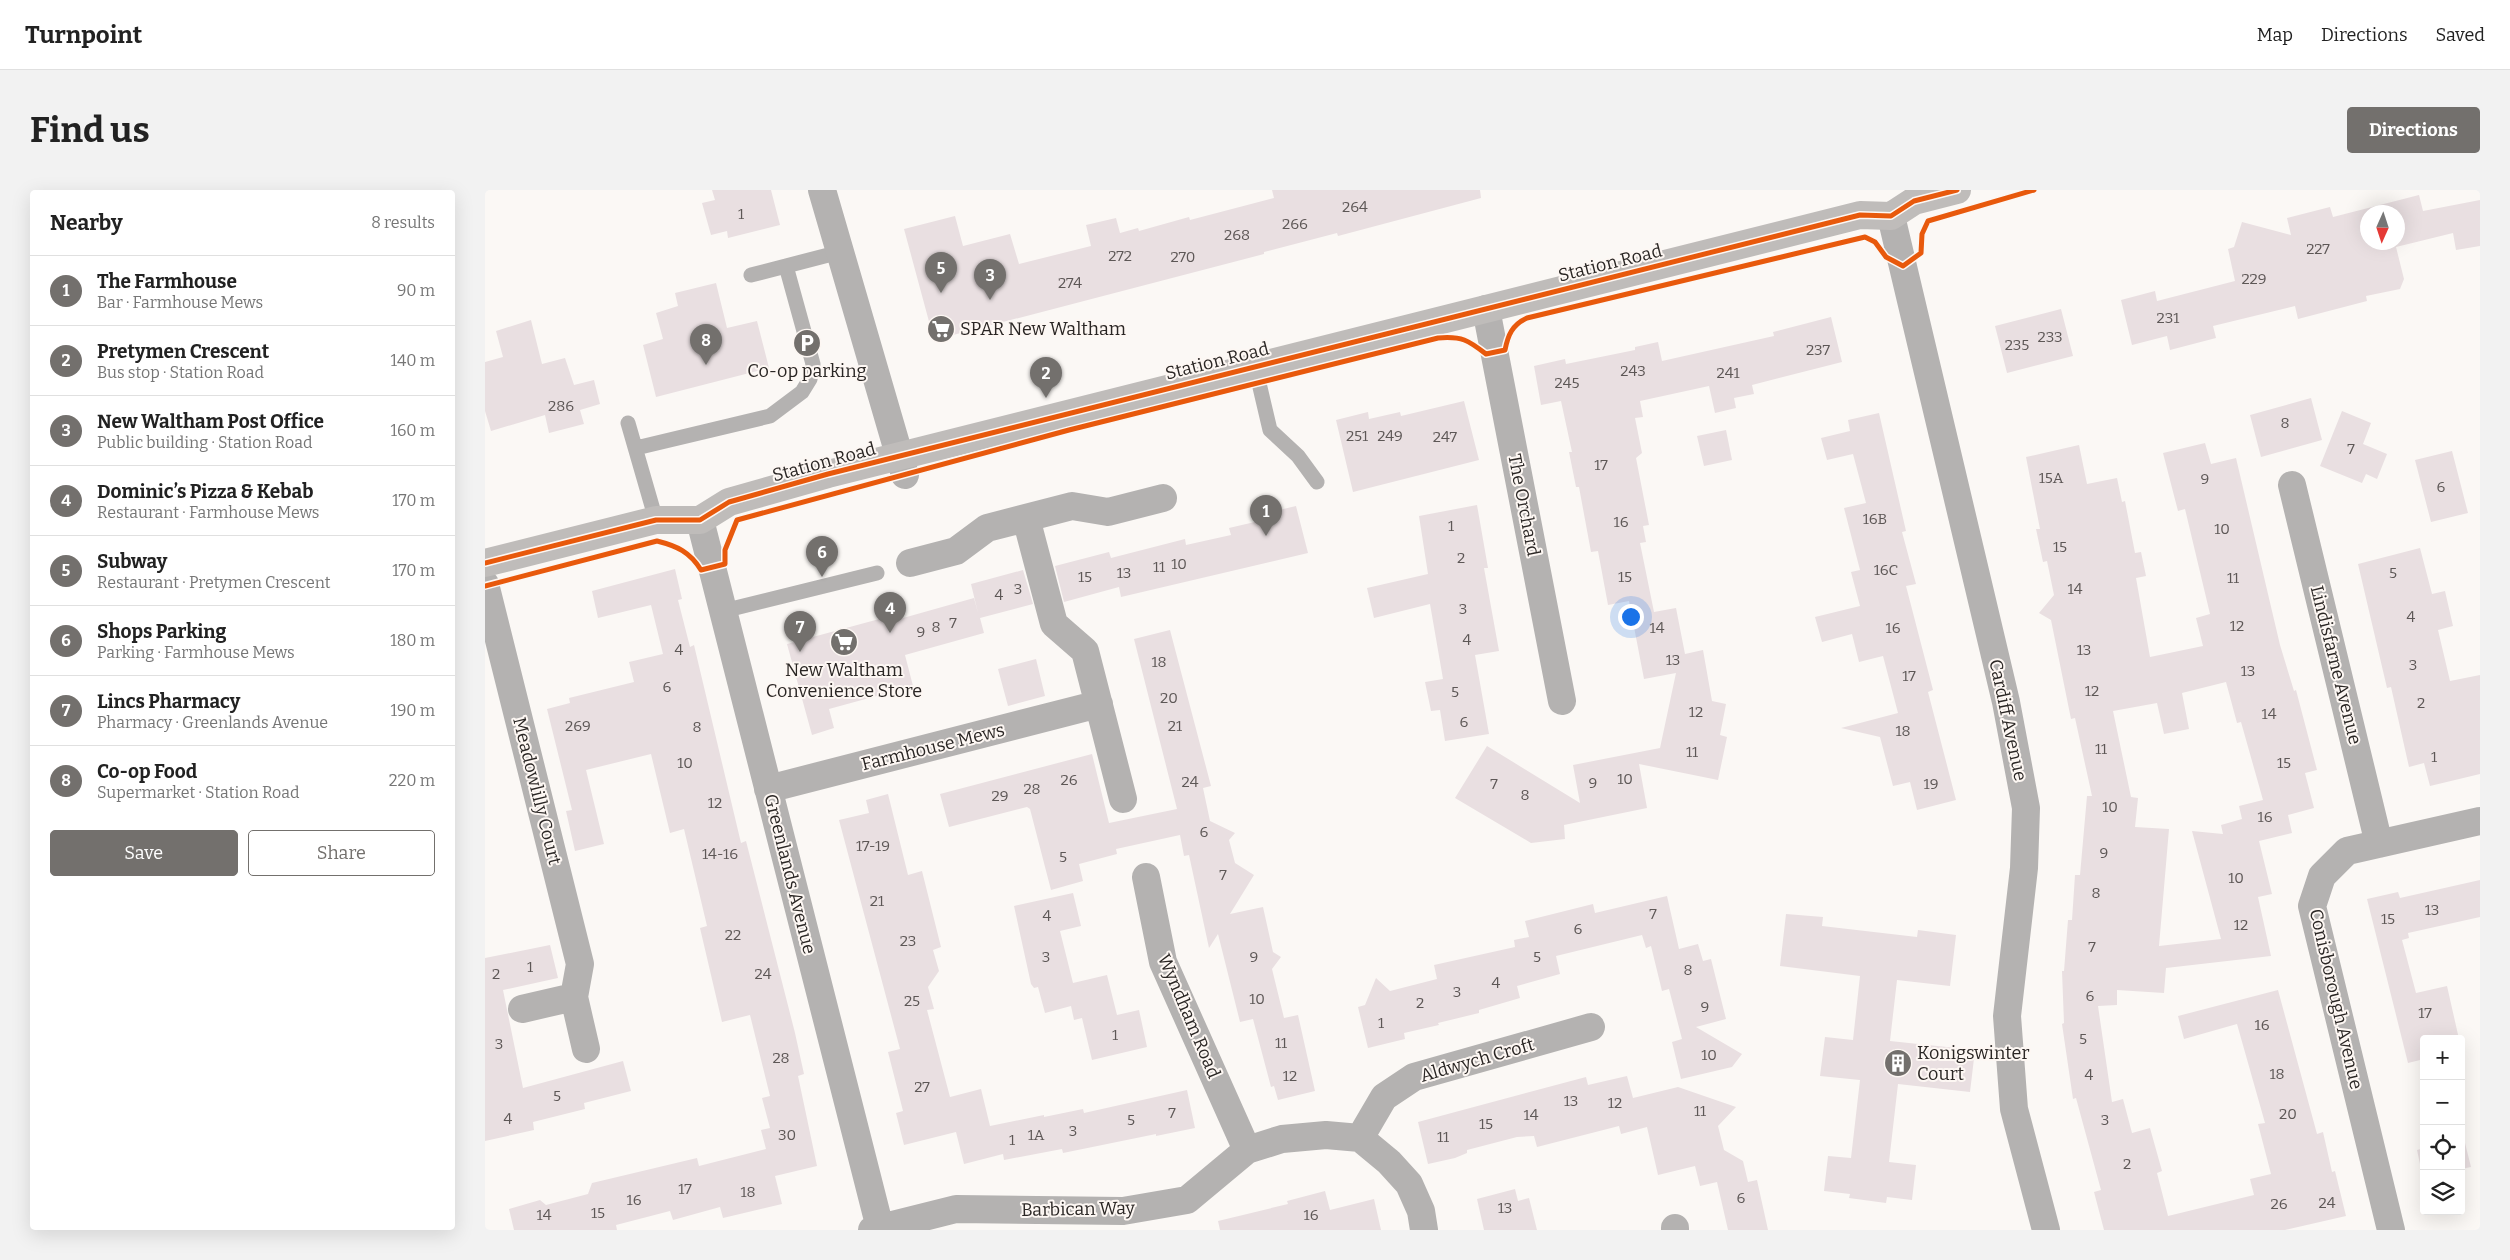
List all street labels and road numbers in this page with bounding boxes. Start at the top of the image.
street label: Station Road [1556,239,1665,287]
street label: Station Road [1163,337,1272,385]
street label: Station Road [770,438,878,486]
street label: The Orchard [1503,452,1545,558]
street label: Lindisfarne Avenue [2306,583,2366,747]
street label: Cardiff Avenue [1984,657,2032,783]
street label: Meadowlilly Court [508,715,566,867]
street label: Farmhouse Mews [859,719,1007,775]
street label: Greenlands Avenue [759,792,821,956]
street label: Conisborough Avenue [2305,907,2367,1091]
street label: Wyndham Road [1153,951,1225,1082]
street label: Aldwych Croft [1417,1033,1537,1087]
street label: Barbican Way [1021,1197,1136,1221]

